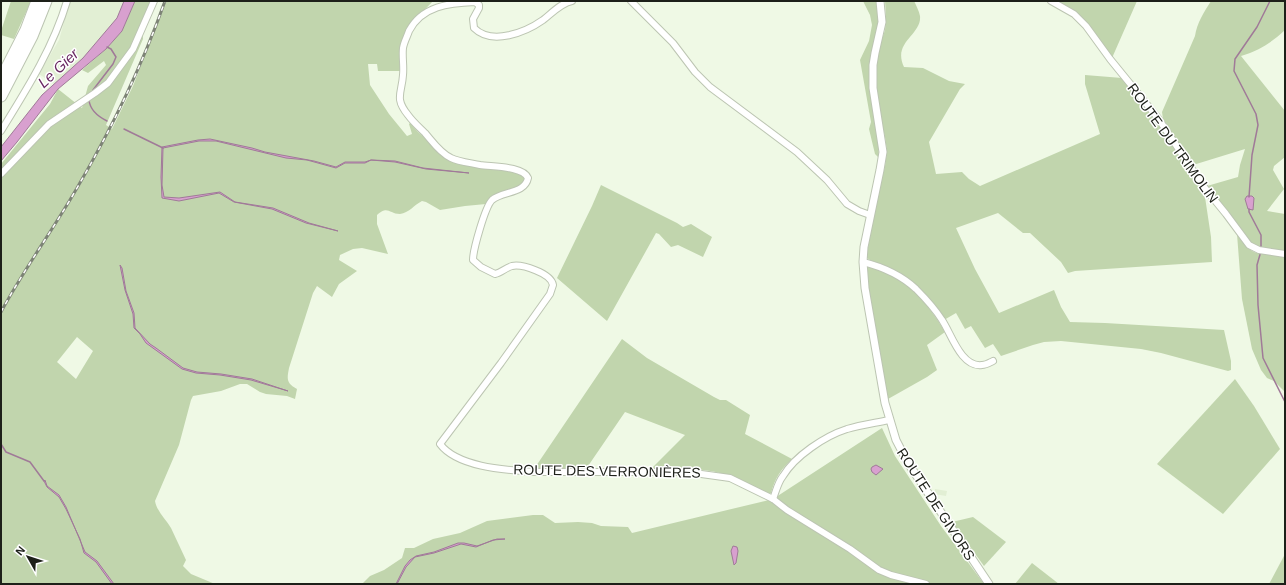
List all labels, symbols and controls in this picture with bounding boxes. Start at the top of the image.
water label: Le Gier [34,44,83,91]
street label: ROUTE DU TRIMOLIN [1124,80,1222,206]
street label: ROUTE DE GIVORS [894,445,978,563]
street label: ROUTE DES VERRONIÈRES [513,461,701,481]
north arrow [8,537,48,577]
text: N [13,544,27,558]

